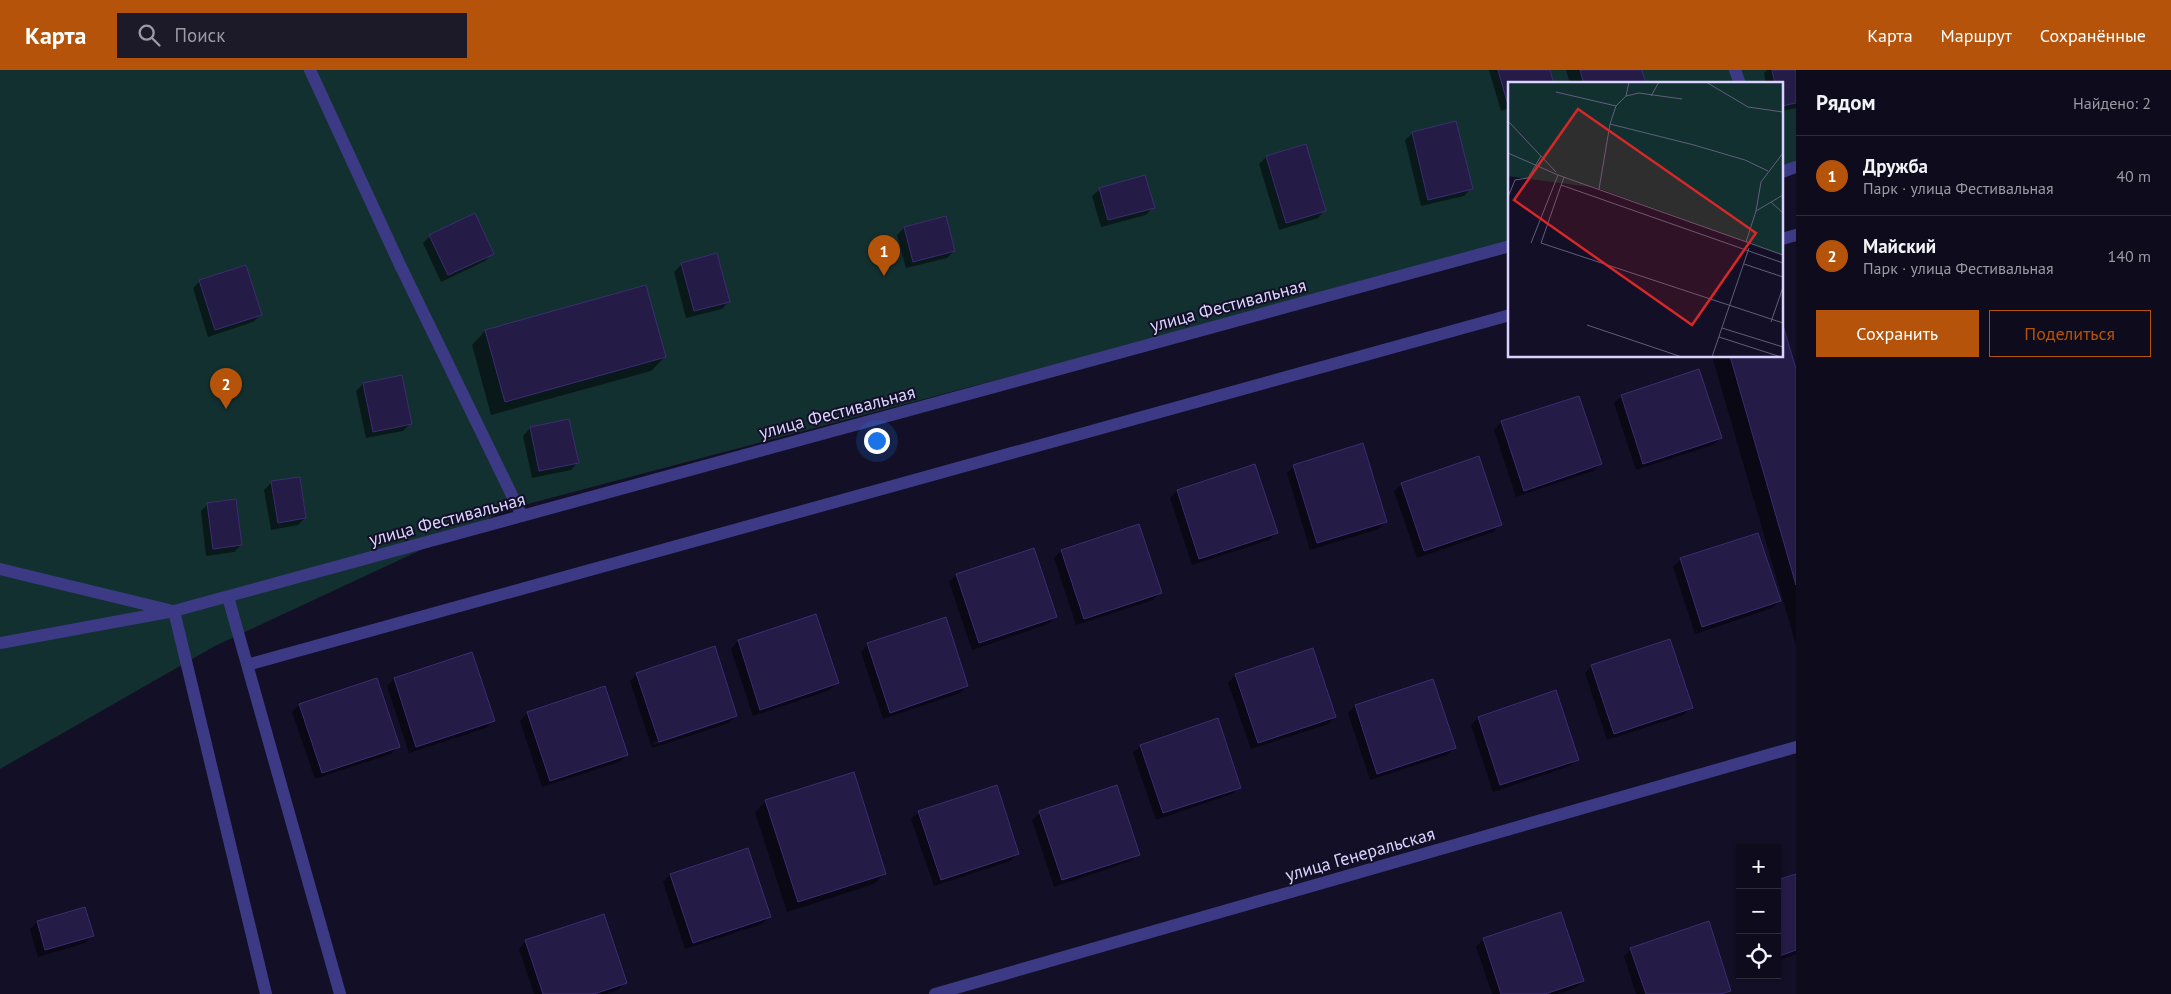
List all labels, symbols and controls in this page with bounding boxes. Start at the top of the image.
search box [117,13,467,58]
text: Карта [25,20,87,51]
icon: search [135,21,163,49]
text: Поиск [175,23,225,47]
text: Карта [1867,24,1913,47]
text: Маршрут [1941,24,2012,47]
text: Сохранённые [2040,24,2146,47]
inset map [1508,82,1784,358]
text: Рядом [1816,89,1875,116]
text: Найдено: 2 [2073,93,2151,113]
text: Дружба [1863,154,1928,178]
text: 1 [1827,166,1837,186]
text: 40 m [2116,166,2151,186]
text: Парк · улица Фестивальная [1863,178,2054,198]
text: Майский [1863,234,1936,258]
pin: 1 [868,235,900,276]
text: 2 [1827,246,1837,266]
text: 140 m [2108,246,2151,266]
text: Парк · улица Фестивальная [1863,258,2054,278]
street label: улица Фестивальная [1147,273,1309,337]
button: Сохранить [1816,310,1979,357]
button: Поделиться [1989,310,2151,357]
pin: 2 [210,368,242,409]
street label: улица Фестивальная [756,380,918,444]
your location [864,428,890,454]
street label: улица Фестивальная [366,487,528,551]
street label: улица Генеральская [1282,822,1438,886]
map controls [1736,844,1781,979]
button: + [1736,844,1781,889]
button: − [1736,889,1781,934]
button: locate [1736,934,1781,979]

